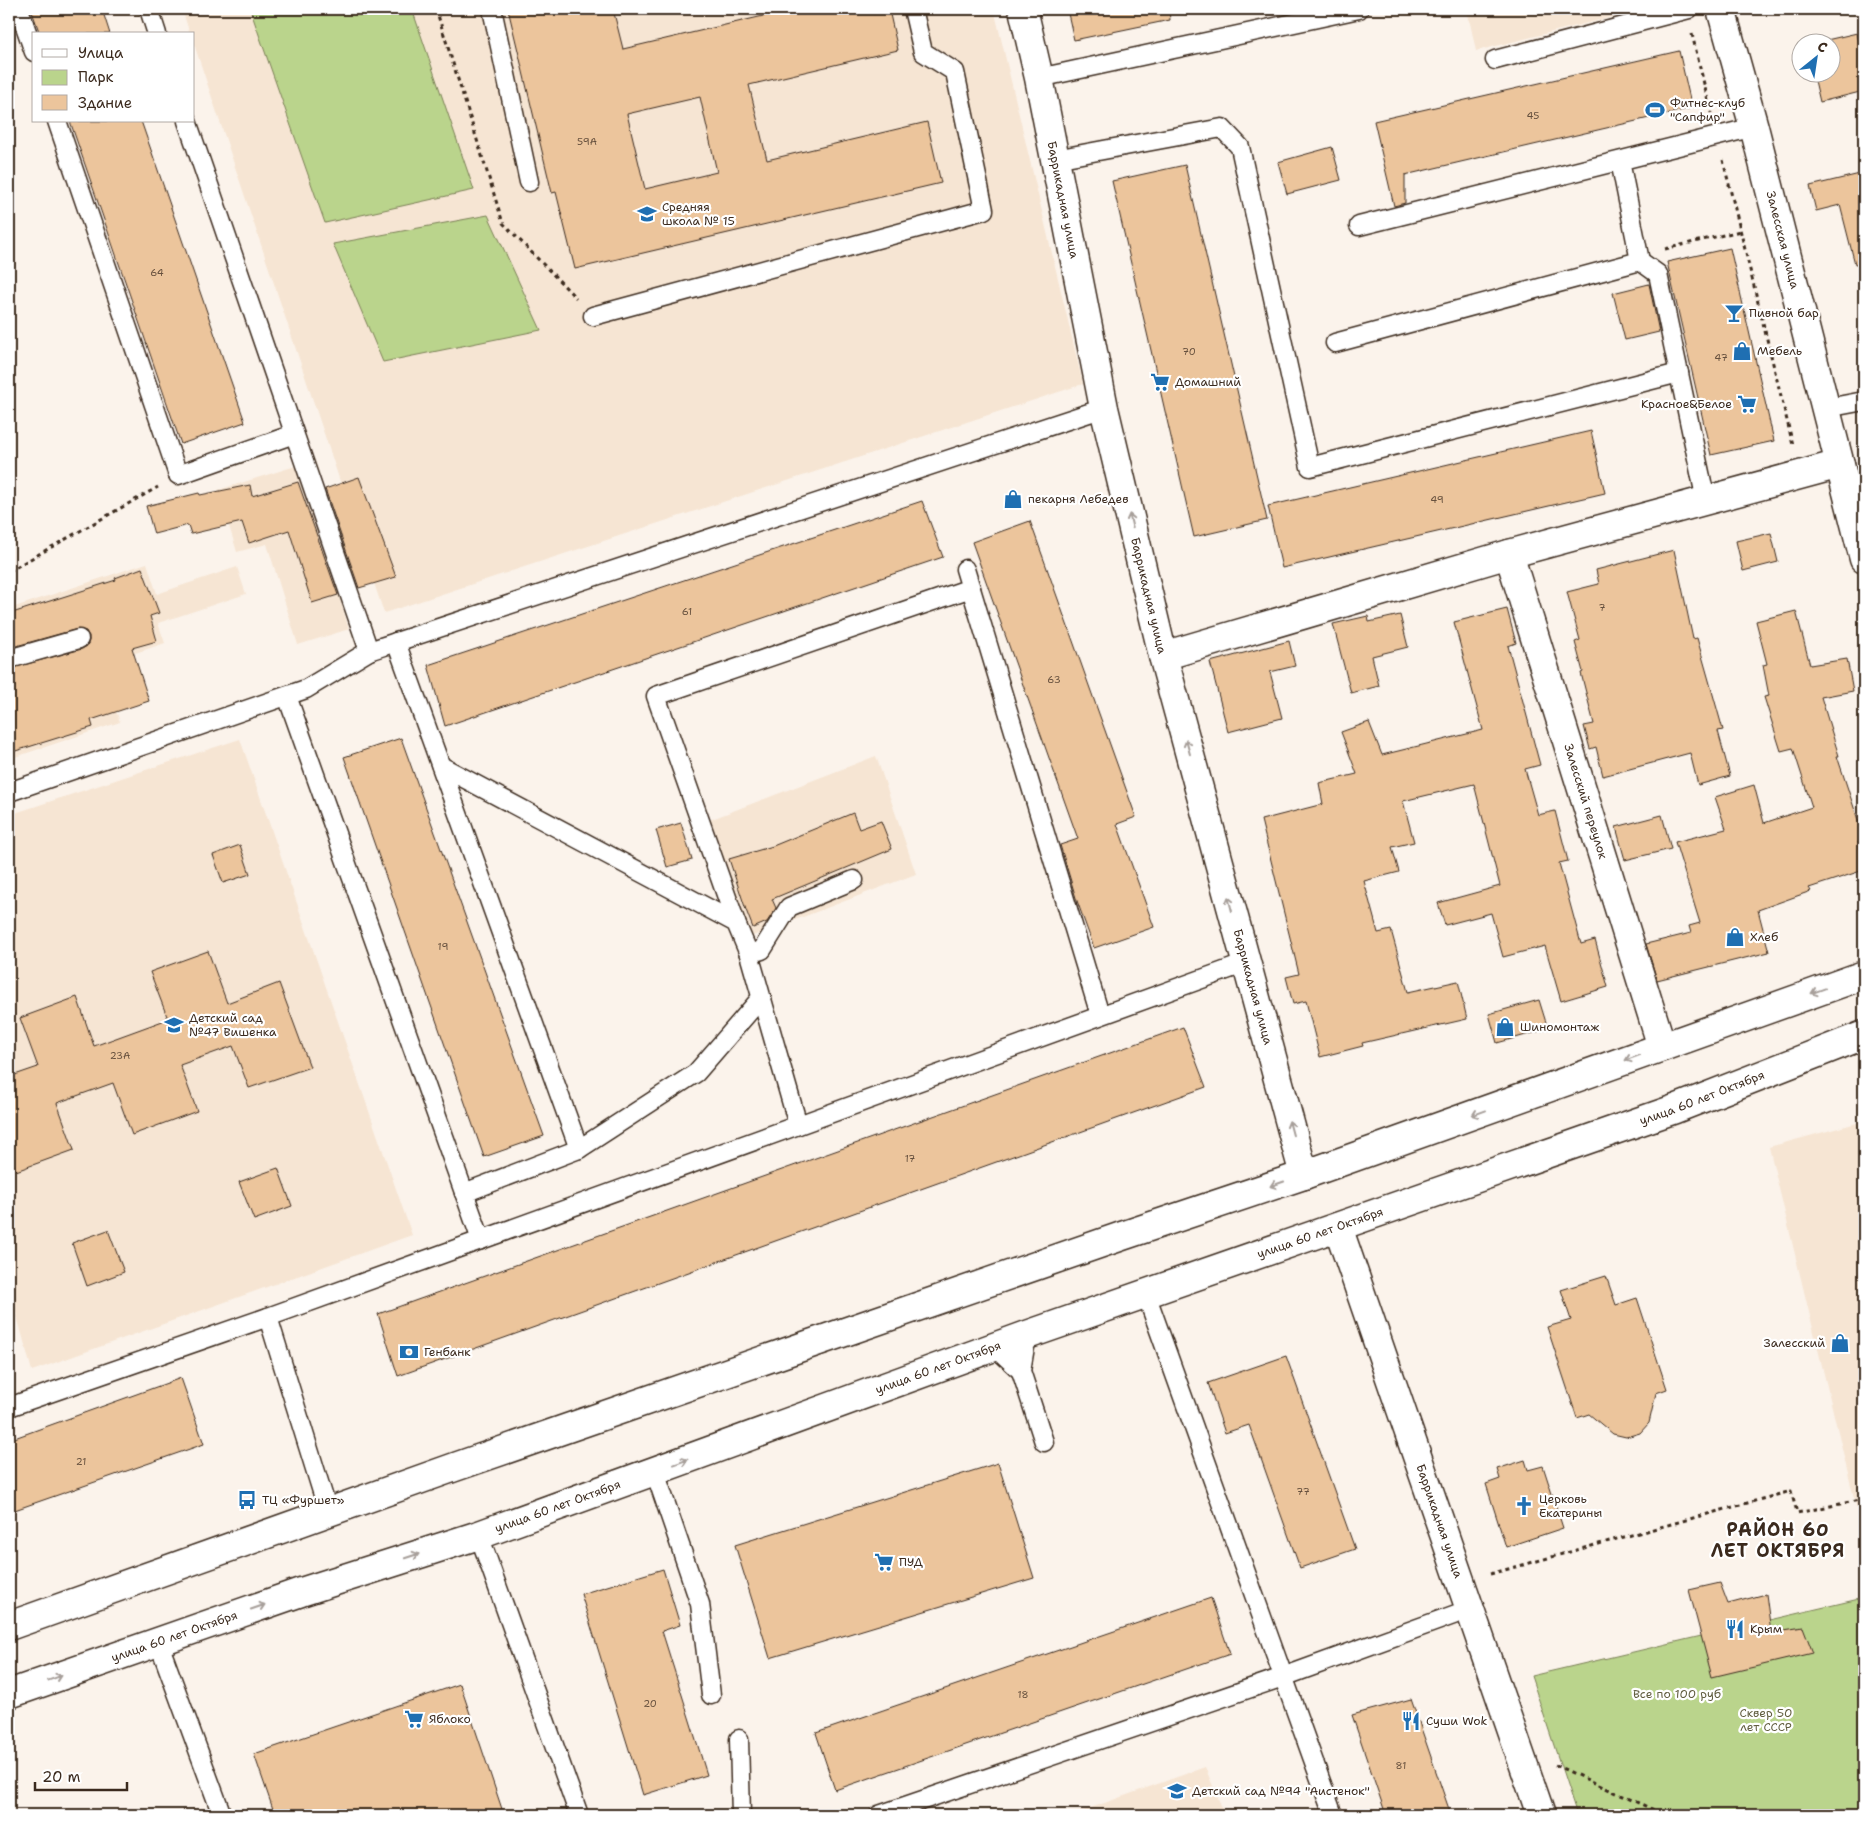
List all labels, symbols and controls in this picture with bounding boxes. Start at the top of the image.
legend [32,32,195,122]
north arrow [1790,32,1840,82]
text: С [1814,37,1831,57]
text: Улица [78,43,124,63]
text: Парк [78,67,114,87]
text: Здание [78,93,132,113]
place label: Фитнес-клуб "Сапфир" [1670,95,1745,125]
sports icon: Фитнес-клуб "Сапфир" [1644,99,1666,121]
house number: 45 [1527,109,1539,122]
house number: 59А [577,135,597,148]
street label: Баррикадная улица [1044,140,1082,260]
street label: Залесская улица [1763,189,1803,291]
place label: Средняя школа № 15 [662,199,735,229]
school or university icon: Средняя школа № 15 [636,203,658,225]
house number: 64 [150,266,164,279]
bar icon: Пивной бар [1723,302,1745,324]
place label: Пивной бар [1749,305,1819,321]
shop icon: Мебель [1731,340,1753,362]
place label: Мебель [1757,343,1802,359]
house number: 70 [1182,345,1196,358]
house number: 47 [1714,351,1728,364]
supermarket icon: Домашний [1149,371,1171,393]
place label: Домашний [1175,374,1241,390]
supermarket icon: Красное&Белое [1736,393,1758,415]
place label: Красное&Белое [1641,396,1732,412]
shop icon: пекарня Лебедев [1002,488,1024,510]
place label: пекарня Лебедев [1028,491,1129,507]
house number: 49 [1430,493,1444,506]
one-way arrow [1126,514,1135,530]
street label: Баррикадная улица [1127,536,1170,656]
house number: 7 [1599,601,1606,614]
house number: 61 [682,605,692,618]
house number: 63 [1047,673,1061,686]
one-way arrow [1183,739,1192,755]
street label: Залесский переулок [1560,742,1611,862]
one-way arrow [1225,896,1235,912]
shop icon: Хлеб [1724,926,1746,948]
street label: Баррикадная улица [1230,927,1276,1047]
place label: Хлеб [1750,929,1778,945]
house number: 19 [438,940,448,953]
one-way arrow [1811,987,1827,996]
place label: Детский сад №47 Вишенка [189,1010,277,1040]
school or university icon: Детский сад №47 Вишенка [163,1014,185,1036]
shop icon: Шиномонтаж [1494,1016,1516,1038]
place label: Шиномонтаж [1520,1019,1599,1035]
house number: 23А [110,1049,130,1062]
one-way arrow [1625,1054,1641,1063]
street label: улица 60 лет Октября [1637,1067,1767,1129]
one-way arrow [1472,1109,1488,1118]
one-way arrow [1286,1120,1296,1136]
house number: 17 [905,1152,915,1165]
one-way arrow [1269,1180,1285,1189]
street label: улица 60 лет Октября [1255,1203,1385,1262]
shop icon: Залесский [1829,1332,1851,1354]
place label: Залесский [1763,1335,1825,1351]
street label: улица 60 лет Октября [873,1337,1003,1398]
bank icon: Генбанк [398,1341,420,1363]
place label: Генбанк [424,1344,471,1360]
house number: 21 [76,1455,86,1468]
one-way arrow [673,1457,688,1466]
street label: Баррикадная улица [1412,1462,1467,1581]
street label: улица 60 лет Октября [493,1476,623,1537]
house number: 77 [1296,1485,1310,1498]
bus stop icon: ТЦ «Фуршет» [236,1489,258,1511]
place label: Церковь Екатерины [1539,1491,1602,1521]
place label: ТЦ «Фуршет» [262,1492,345,1508]
church icon: Церковь Екатерины [1513,1495,1535,1517]
district label: РАЙОН 60 ЛЕТ ОКТЯБРЯ [1711,1517,1845,1563]
one-way arrow [404,1551,419,1560]
supermarket icon: ПУД [873,1551,895,1573]
place label: ПУД [899,1554,923,1570]
one-way arrow [249,1602,265,1611]
street label: улица 60 лет Октября [109,1607,239,1666]
restaurant icon: Крым [1724,1618,1746,1640]
place label: Крым [1750,1621,1782,1637]
one-way arrow [46,1672,62,1682]
park label: Все по 100 руб [1633,1686,1721,1702]
house number: 18 [1017,1688,1029,1701]
house number: 20 [643,1697,657,1710]
park label: Сквер 50 лет СССР [1740,1705,1792,1735]
supermarket icon: Яблоко [403,1708,425,1730]
restaurant icon: Суши Wok [1400,1710,1422,1732]
place label: Яблоко [429,1711,471,1727]
place label: Суши Wok [1426,1713,1488,1729]
scale bar [35,1759,128,1791]
house number: 81 [1396,1759,1406,1772]
text: 20 m [42,1767,81,1787]
school or university icon: Детский сад №94 "Аистенок" [1166,1780,1188,1802]
place label: Детский сад №94 "Аистенок" [1192,1783,1370,1799]

